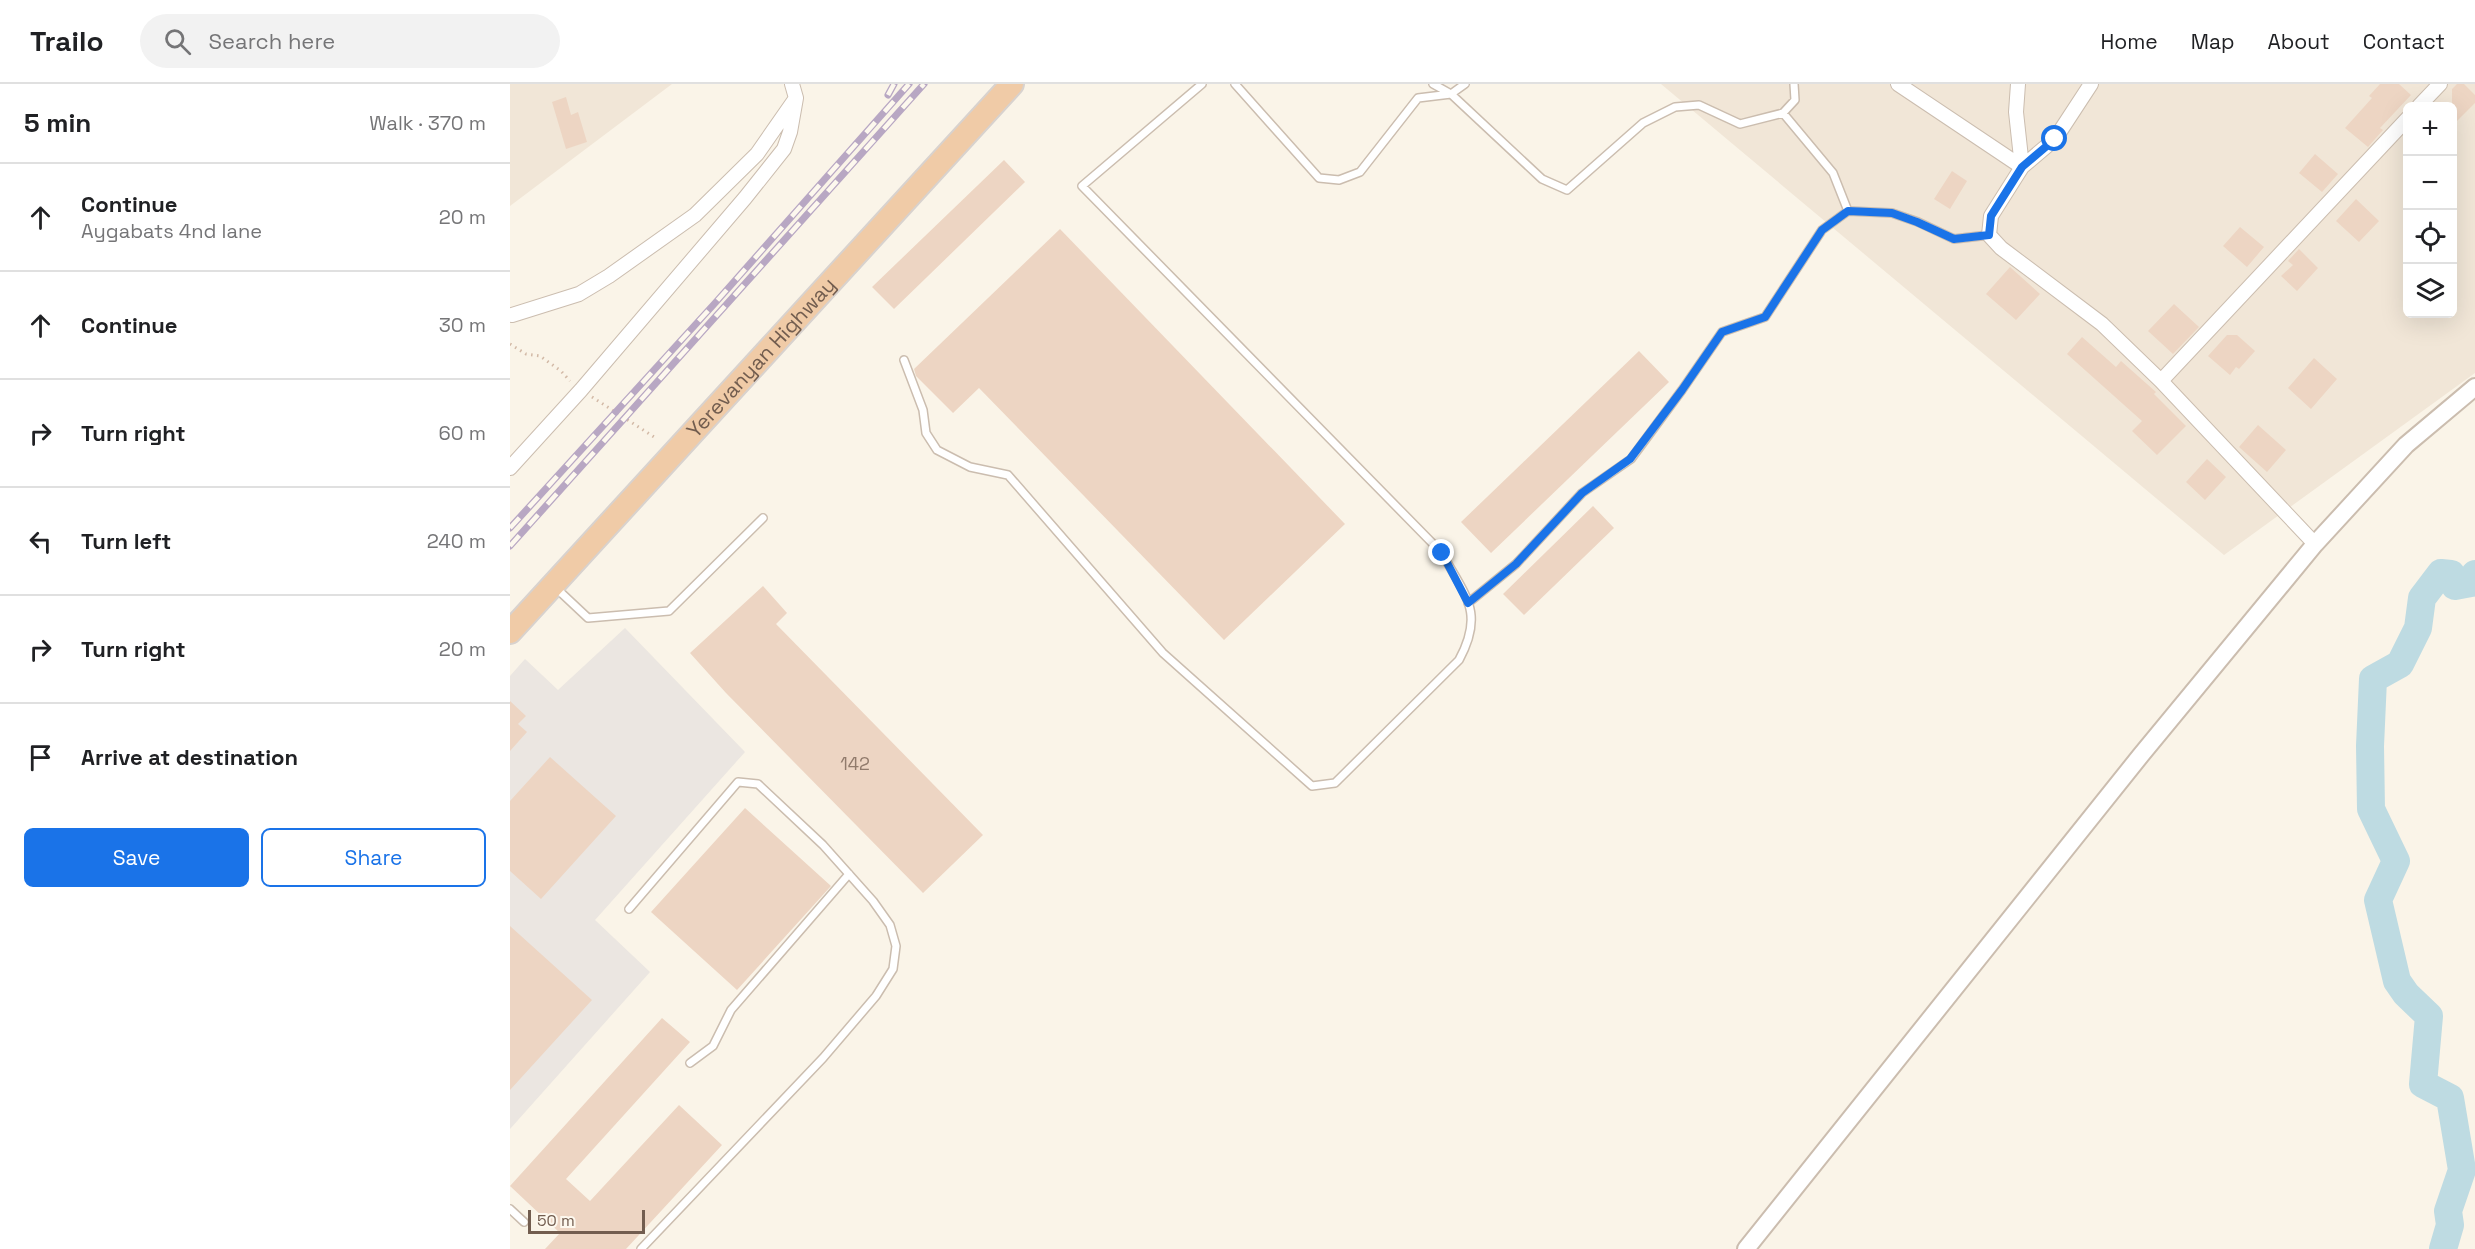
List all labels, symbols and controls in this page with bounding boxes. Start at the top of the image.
search box [140,14,560,68]
text: Trailo [30,23,104,59]
icon: search [161,25,194,58]
text: Search here [209,27,335,55]
text: Home [2100,28,2158,55]
text: Map [2191,28,2235,55]
text: About [2268,28,2330,55]
text: Contact [2363,28,2445,55]
map controls [2403,102,2457,318]
button: + [2403,102,2457,156]
text: 5 min [24,106,91,140]
text: Walk · 370 m [369,110,486,136]
route start [2041,125,2067,151]
button: − [2403,156,2457,210]
text: Continue [81,190,177,218]
icon: ahead [24,201,57,234]
text: 20 m [439,204,486,230]
button: locate [2403,210,2457,264]
text: Aygabats 4nd lane [81,218,262,244]
button: layers [2403,264,2457,318]
street label: Yerevanyan Highway [681,271,841,443]
icon: ahead [24,309,57,342]
text: Continue [81,311,177,339]
text: 30 m [439,312,486,338]
icon: right [24,417,57,450]
text: Turn right [81,419,186,447]
text: 60 m [439,420,486,446]
icon: left [24,525,57,558]
text: Turn left [81,527,171,555]
text: 240 m [427,528,486,554]
route end [1428,539,1454,565]
icon: right [24,633,57,666]
text: Turn right [81,635,186,663]
text: 20 m [439,636,486,662]
icon: arrive [24,741,57,774]
text: Arrive at destination [81,743,298,771]
house number: 142 [840,752,870,775]
button: Save [24,828,249,887]
button: Share [261,828,486,887]
scale bar [528,1207,645,1234]
text: 50 m [537,1210,575,1231]

